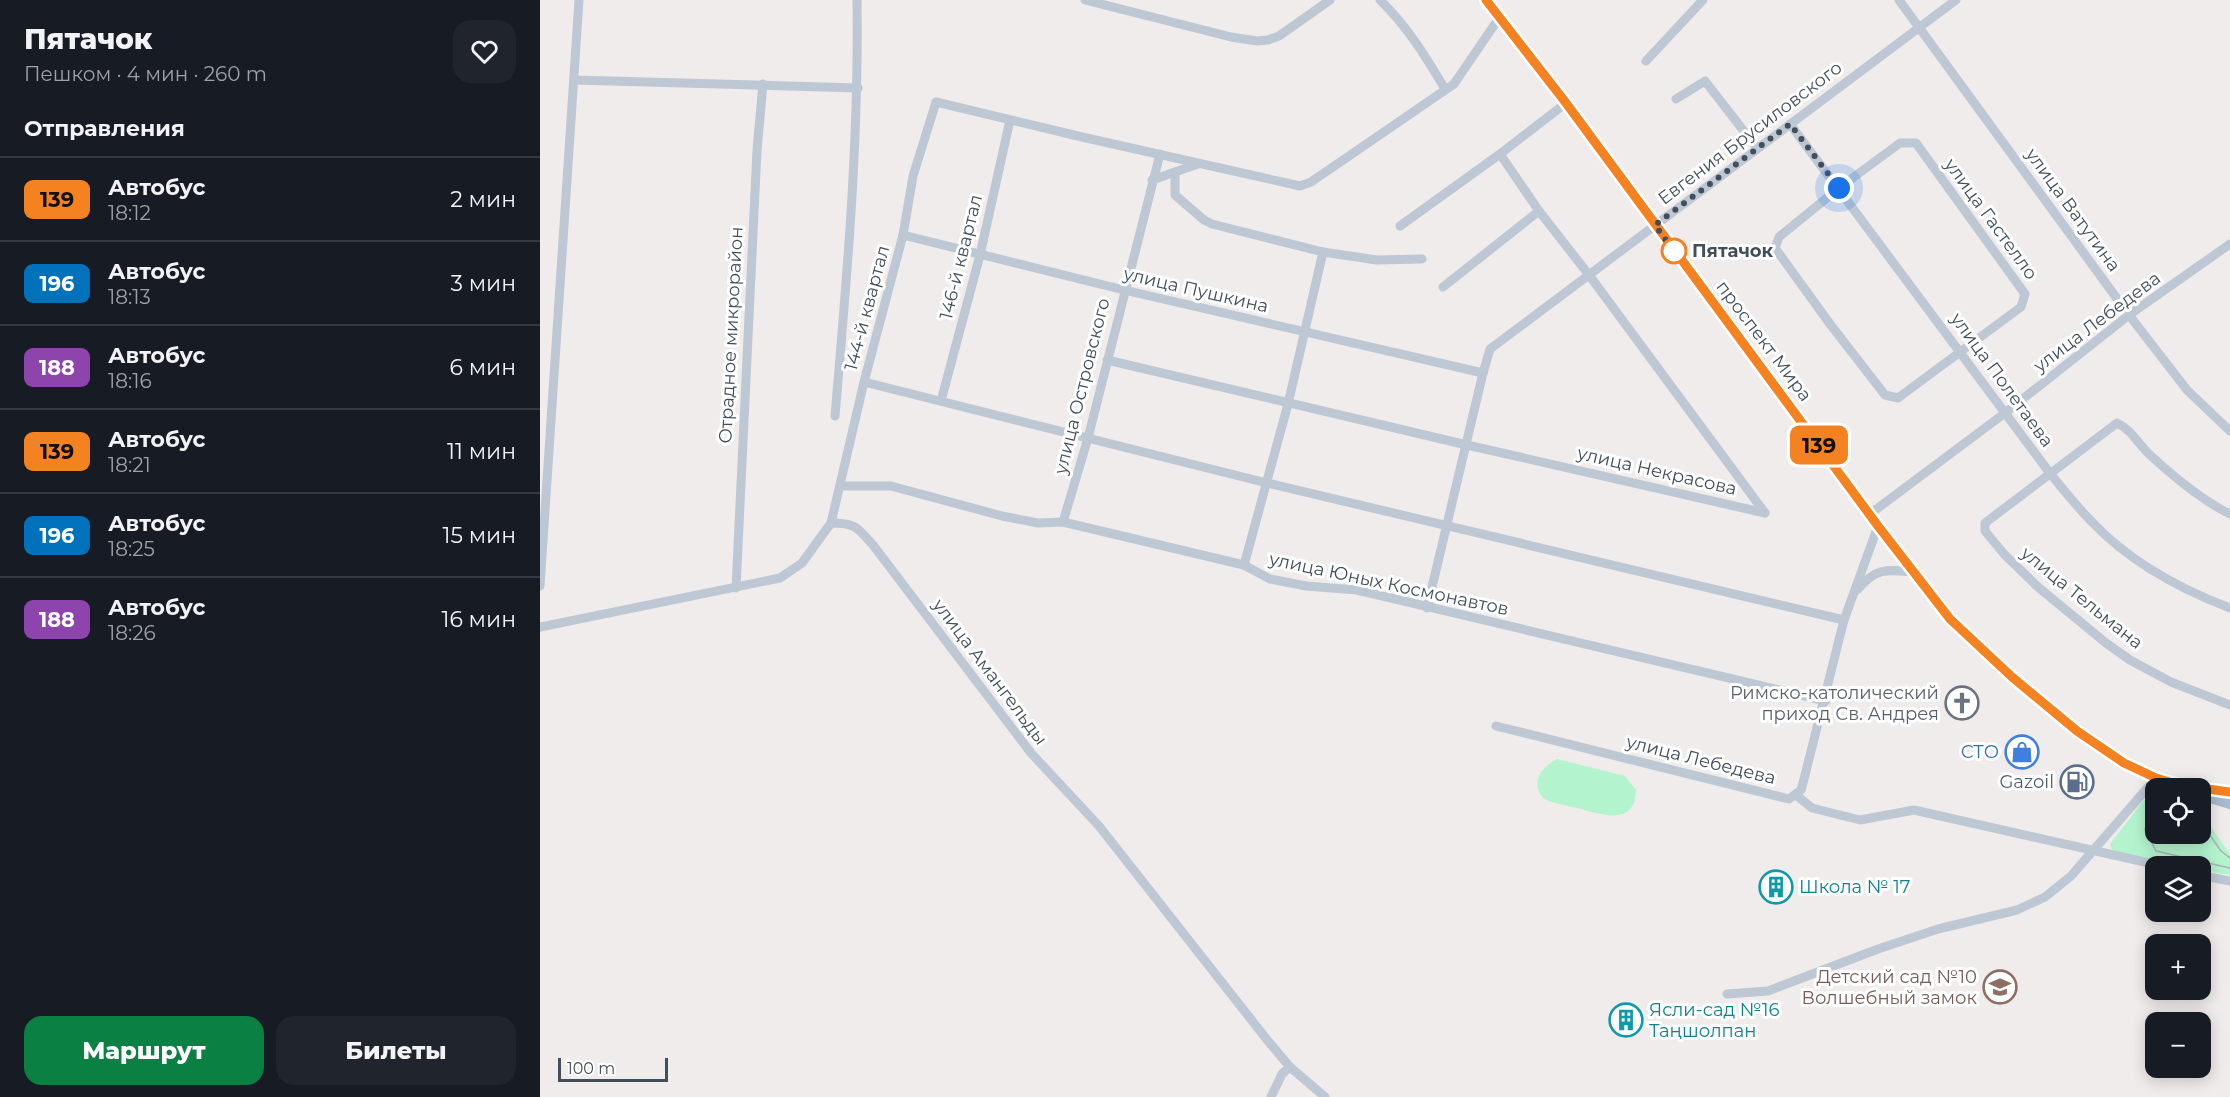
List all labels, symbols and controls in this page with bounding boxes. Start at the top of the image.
button: heart [453,20,516,83]
text: Пятачок [24,22,153,56]
street label: Евгения Брусиловского [1654,57,1846,209]
text: Пешком · 4 мин · 260 m [24,62,267,86]
text: Отправления [24,115,185,142]
street label: улица Ватутина [2020,143,2125,276]
street label: улица Гастелло [1939,153,2042,284]
your location [1824,173,1854,203]
text: Автобус [108,174,206,201]
text: 2 мин [450,186,516,213]
text: 139 [40,187,74,212]
street label: 146-й квартал [935,192,987,322]
text: 18:12 [108,201,151,225]
street label: Отрадное микрорайон [714,226,748,444]
marker: Пятачок [1661,238,1687,264]
place label: Пятачок [1692,240,1774,262]
street label: 144-й квартал [840,243,894,373]
text: Автобус [108,258,206,285]
street label: улица Пушкина [1120,262,1271,317]
street label: улица Лебедева [2028,267,2165,377]
text: 3 мин [450,270,516,297]
text: 196 [40,271,75,296]
street label: проспект Мира [1711,276,1817,406]
text: 18:13 [108,285,151,309]
street label: улица Островского [1049,296,1115,477]
street label: улица Полетаева [1945,308,2058,452]
text: Автобус [108,342,206,369]
text: 6 мин [449,354,516,381]
text: 188 [39,355,75,380]
text: 18:16 [108,369,152,393]
text: Автобус [108,426,206,453]
line badge: 139 [1784,426,1854,464]
text: 139 [1802,433,1836,458]
text: 11 мин [447,438,516,465]
text: 139 [40,439,74,464]
street label: улица Некрасова [1574,442,1739,500]
text: 18:21 [108,453,151,477]
text: Автобус [108,510,206,537]
text: 15 мин [442,522,516,549]
text: 196 [40,523,75,548]
text: 18:25 [108,537,155,561]
street label: улица Тельмана [2016,542,2147,654]
street label: улица Юных Космонавтов [1266,548,1511,620]
text: Автобус [108,594,206,621]
street label: улица Амангельды [927,594,1052,749]
text: 16 мин [442,606,516,633]
text: 188 [39,607,75,632]
text: 18:26 [108,621,156,645]
place label: Римско-католический приход Св. Андрея [1730,682,1939,725]
church icon: Римско-католический приход Св. Андрея [1944,685,1980,721]
street label: улица Лебедева [1623,731,1778,789]
shop icon: СТО [2004,734,2040,770]
place label: СТО [1961,741,1999,763]
fuel station icon: Gazoil [2059,764,2095,800]
place label: Gazoil [1999,771,2054,793]
map controls [2145,778,2211,1078]
button: locate [2145,778,2211,844]
button: layers [2145,856,2211,922]
building icon: Школа № 17 [1758,869,1794,905]
place label: Школа № 17 [1799,876,1910,898]
button: + [2145,934,2211,1000]
place label: Детский сад №10 Волшебный замок [1801,966,1978,1009]
school or university icon: Детский сад №10 Волшебный замок [1982,969,2018,1005]
place label: Ясли-сад №16 Таңшолпан [1649,999,1779,1042]
building icon: Ясли-сад №16 Таңшолпан [1608,1002,1644,1038]
button: − [2145,1012,2211,1078]
button: Маршрут [24,1016,264,1085]
button: Билеты [276,1016,516,1085]
scale bar [558,1055,668,1082]
text: 100 m [567,1059,615,1078]

